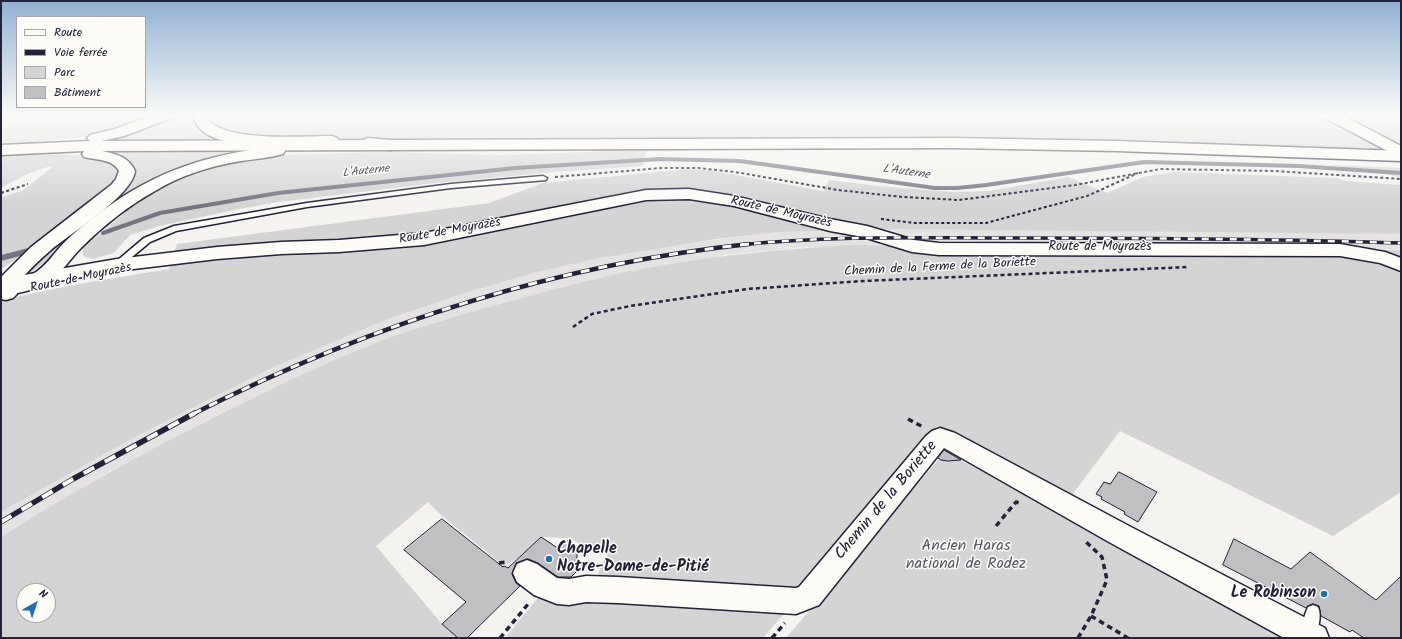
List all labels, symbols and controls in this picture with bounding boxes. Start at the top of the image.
legend [16,16,146,108]
text: Route [54,23,82,42]
text: Voie ferrée [54,43,107,62]
text: Parc [54,63,75,82]
text: Bâtiment [54,83,101,102]
water label: L'Auterne [342,162,390,182]
water label: L'Auterne [882,163,930,183]
street label: Route de Moyrazès [729,194,833,232]
street label: Route de Moyrazès [398,215,502,249]
street label: Route de Moyrazès [1049,240,1151,256]
street label: Chemin de la Ferme de la Boriette [844,255,1036,281]
street label: Route de Moyrazès [29,261,133,297]
street label: Chemin de la Boriette [832,438,942,564]
park label: Ancien Haras national de Rodez [906,537,1026,575]
place label: Chapelle Notre-Dame-de-Pitié [557,540,708,578]
marker: Chapelle Notre-Dame-de-Pitié [544,554,554,564]
north arrow [16,583,56,623]
place label: Le Robinson [1231,584,1316,604]
text: N [35,585,51,604]
marker: Le Robinson [1319,589,1329,599]

